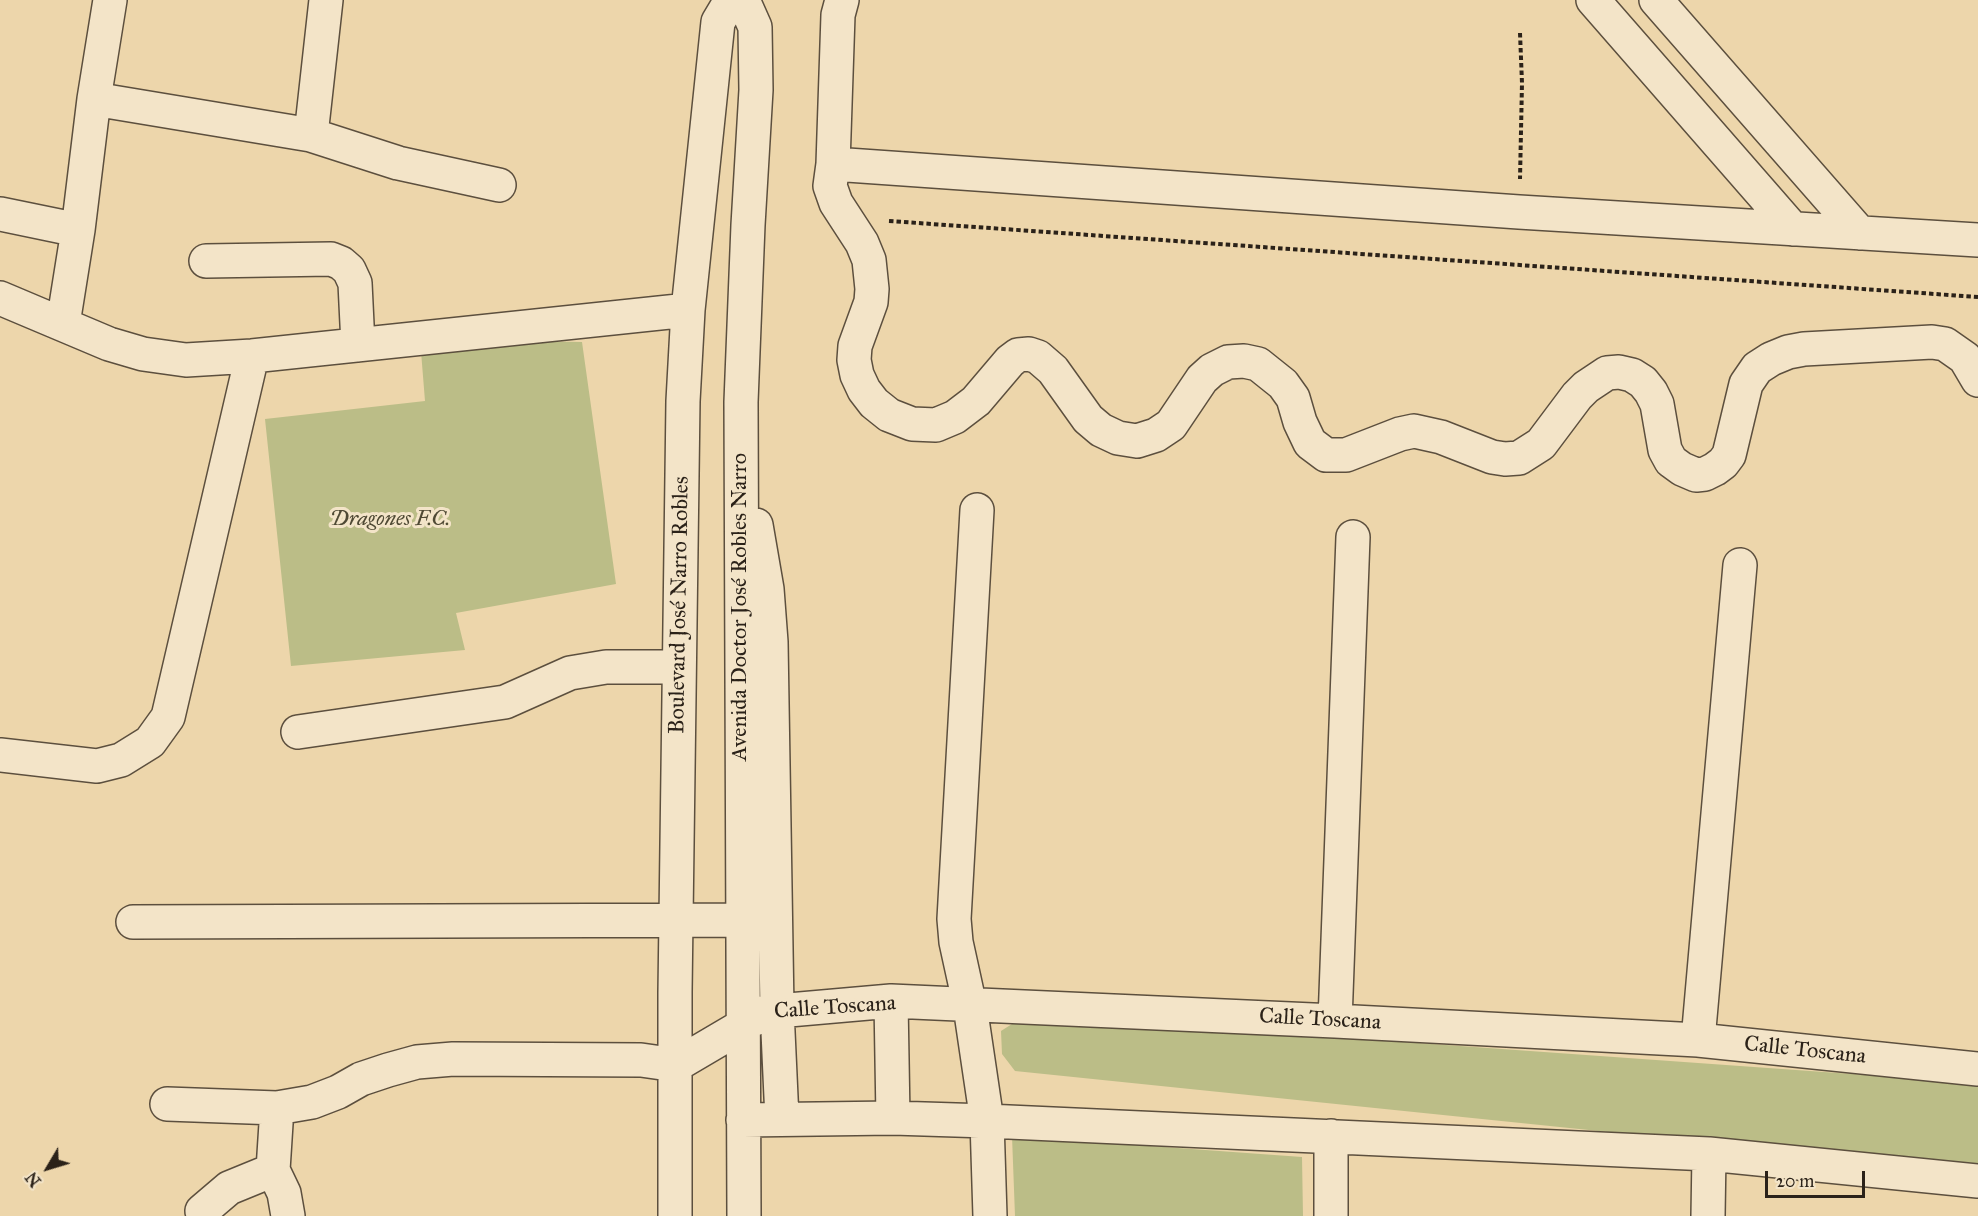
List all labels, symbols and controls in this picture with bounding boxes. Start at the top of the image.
street label: Avenida Doctor José Robles Narro [728,453,754,761]
street label: Boulevard José Narro Robles [665,476,695,734]
park label: Dragones F.C. [330,507,450,533]
street label: Calle Toscana [773,991,897,1025]
street label: Calle Toscana [1258,1004,1382,1036]
street label: Calle Toscana [1743,1031,1867,1071]
north arrow [18,1138,78,1198]
scale bar [1768,1159,1868,1197]
text: N [22,1168,45,1191]
text: 20 m [1776,1170,1814,1192]

